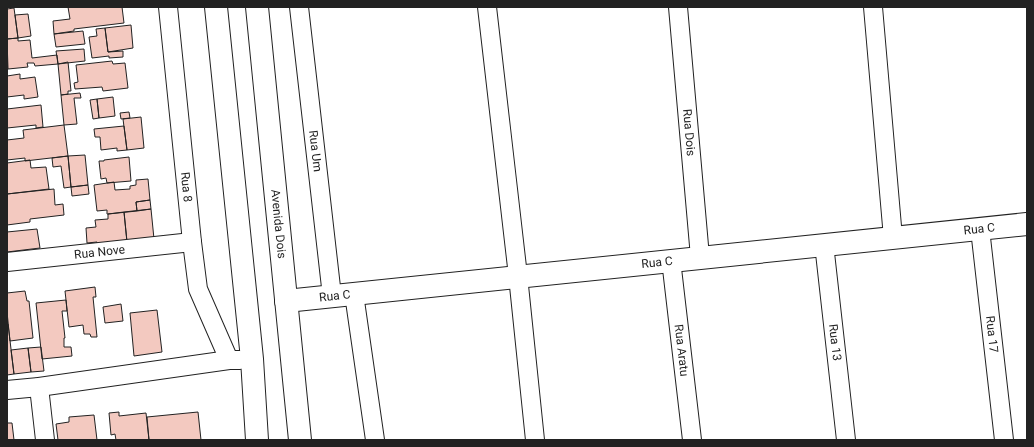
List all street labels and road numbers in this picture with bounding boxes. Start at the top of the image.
street label: Rua Dois [680,108,698,157]
street label: Rua Um [306,129,325,173]
street label: Rua 8 [178,171,195,203]
street label: Avenida Dois [268,189,289,259]
street label: Rua C [963,220,996,238]
street label: Rua Nove [73,242,126,262]
street label: Rua C [641,254,674,271]
street label: Rua C [318,287,351,305]
street label: Rua 17 [983,315,1001,354]
street label: Rua 13 [826,323,844,362]
street label: Rua Aratu [672,324,692,377]

